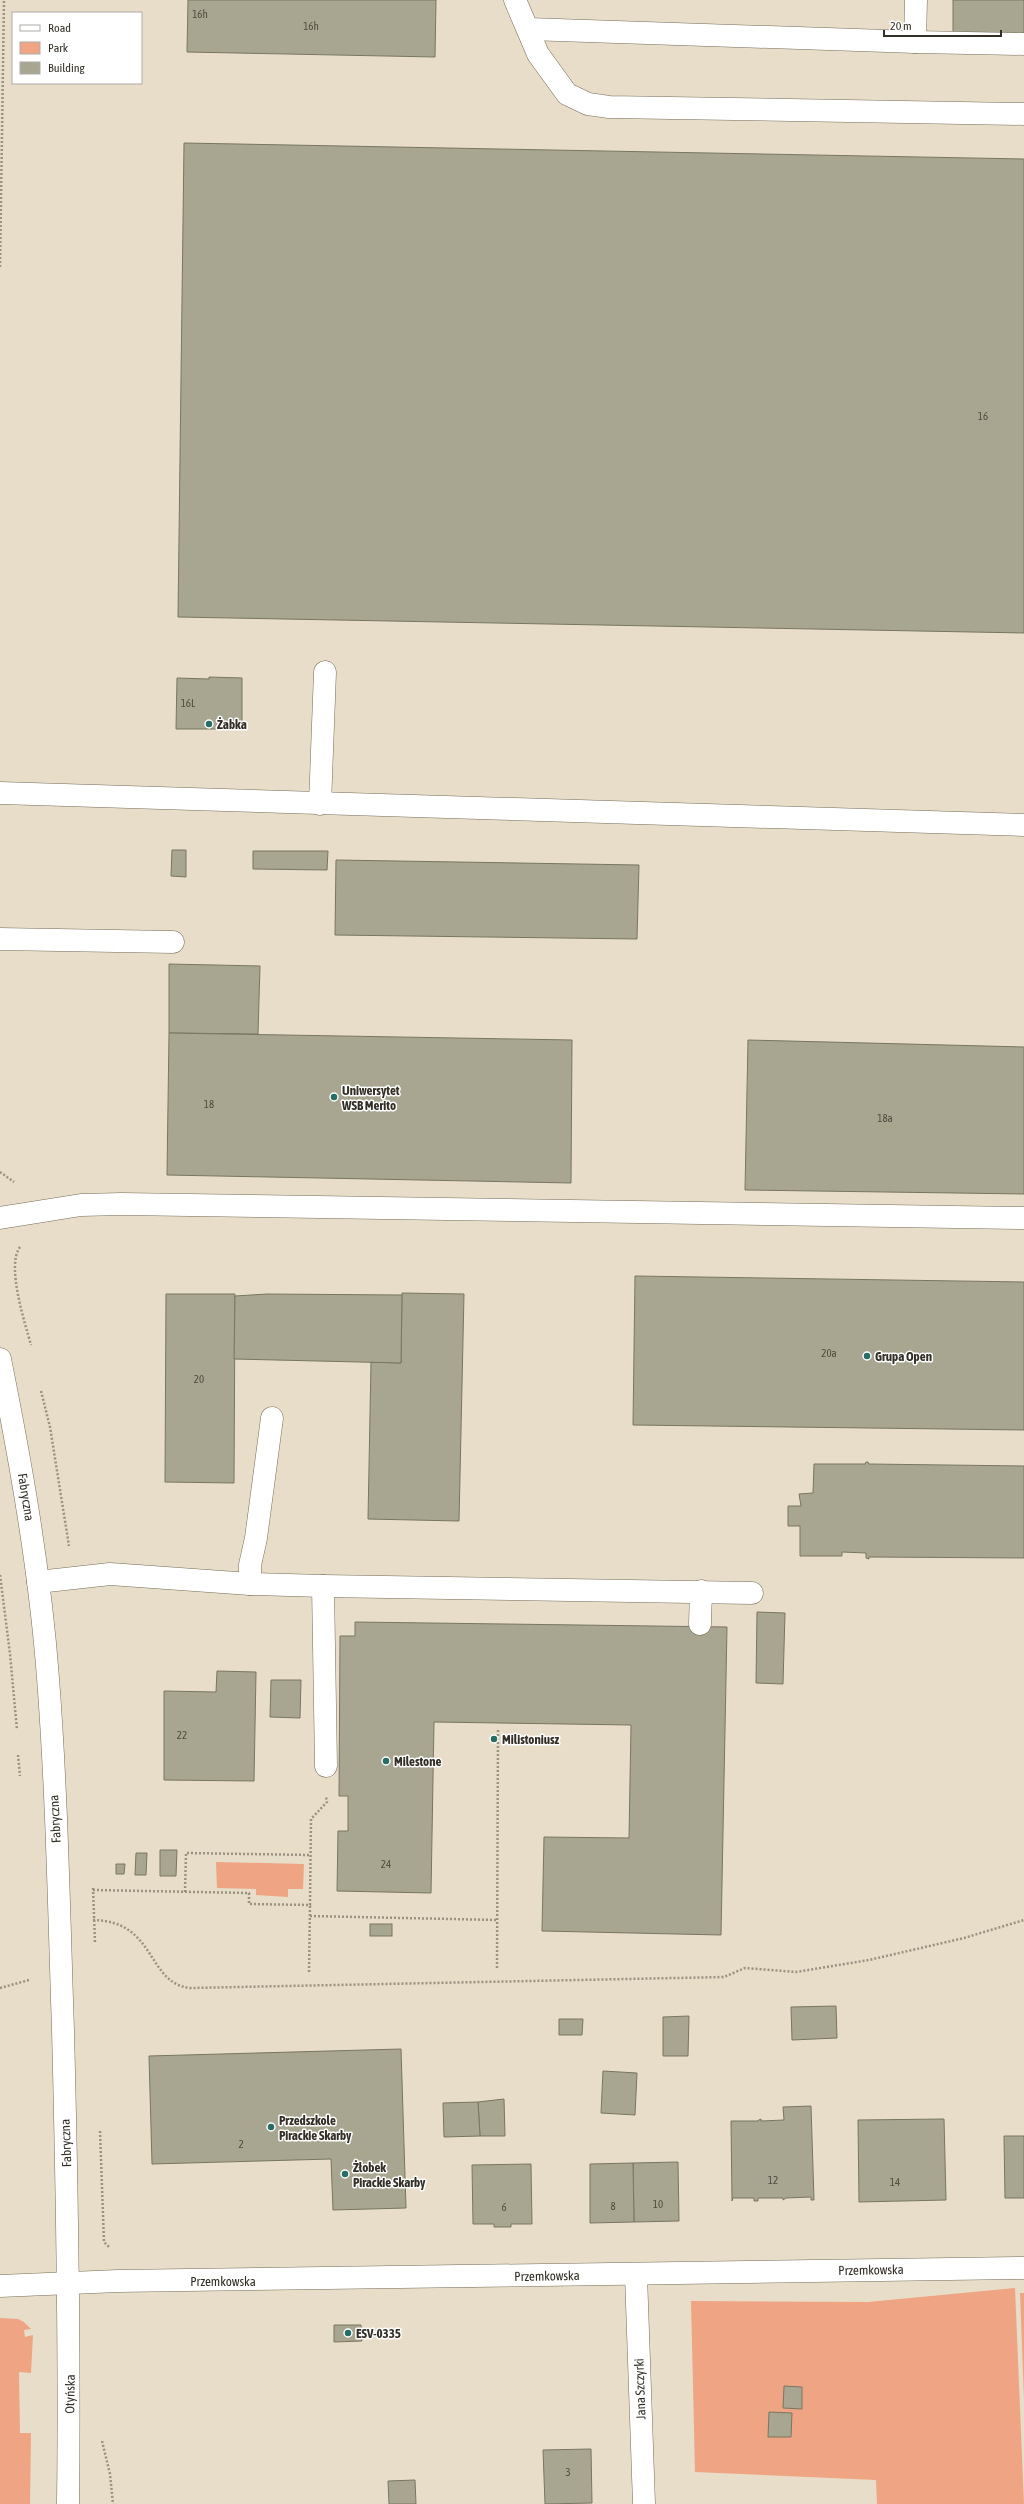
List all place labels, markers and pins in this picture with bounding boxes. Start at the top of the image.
place label: Żabka [217,717,247,732]
marker: Żabka [204,719,214,729]
place label: Uniwersytet WSB Merito [341,1083,400,1113]
marker: Uniwersytet WSB Merito [329,1092,339,1102]
place label: Grupa Open [875,1349,932,1364]
marker: Grupa Open [862,1351,872,1361]
place label: Milistoniusz [502,1732,560,1747]
marker: Milistoniusz [489,1734,499,1744]
place label: Milestone [394,1754,442,1769]
marker: Milestone [381,1756,391,1766]
place label: Przedszkole Pirackie Skarby [279,2113,352,2143]
marker: Przedszkole Pirackie Skarby [266,2122,276,2132]
place label: Żłobek Pirackie Skarby [353,2160,426,2190]
marker: Żłobek Pirackie Skarby [340,2169,350,2179]
place label: ESV-0335 [356,2326,401,2341]
marker: ESV-0335 [343,2328,353,2338]

